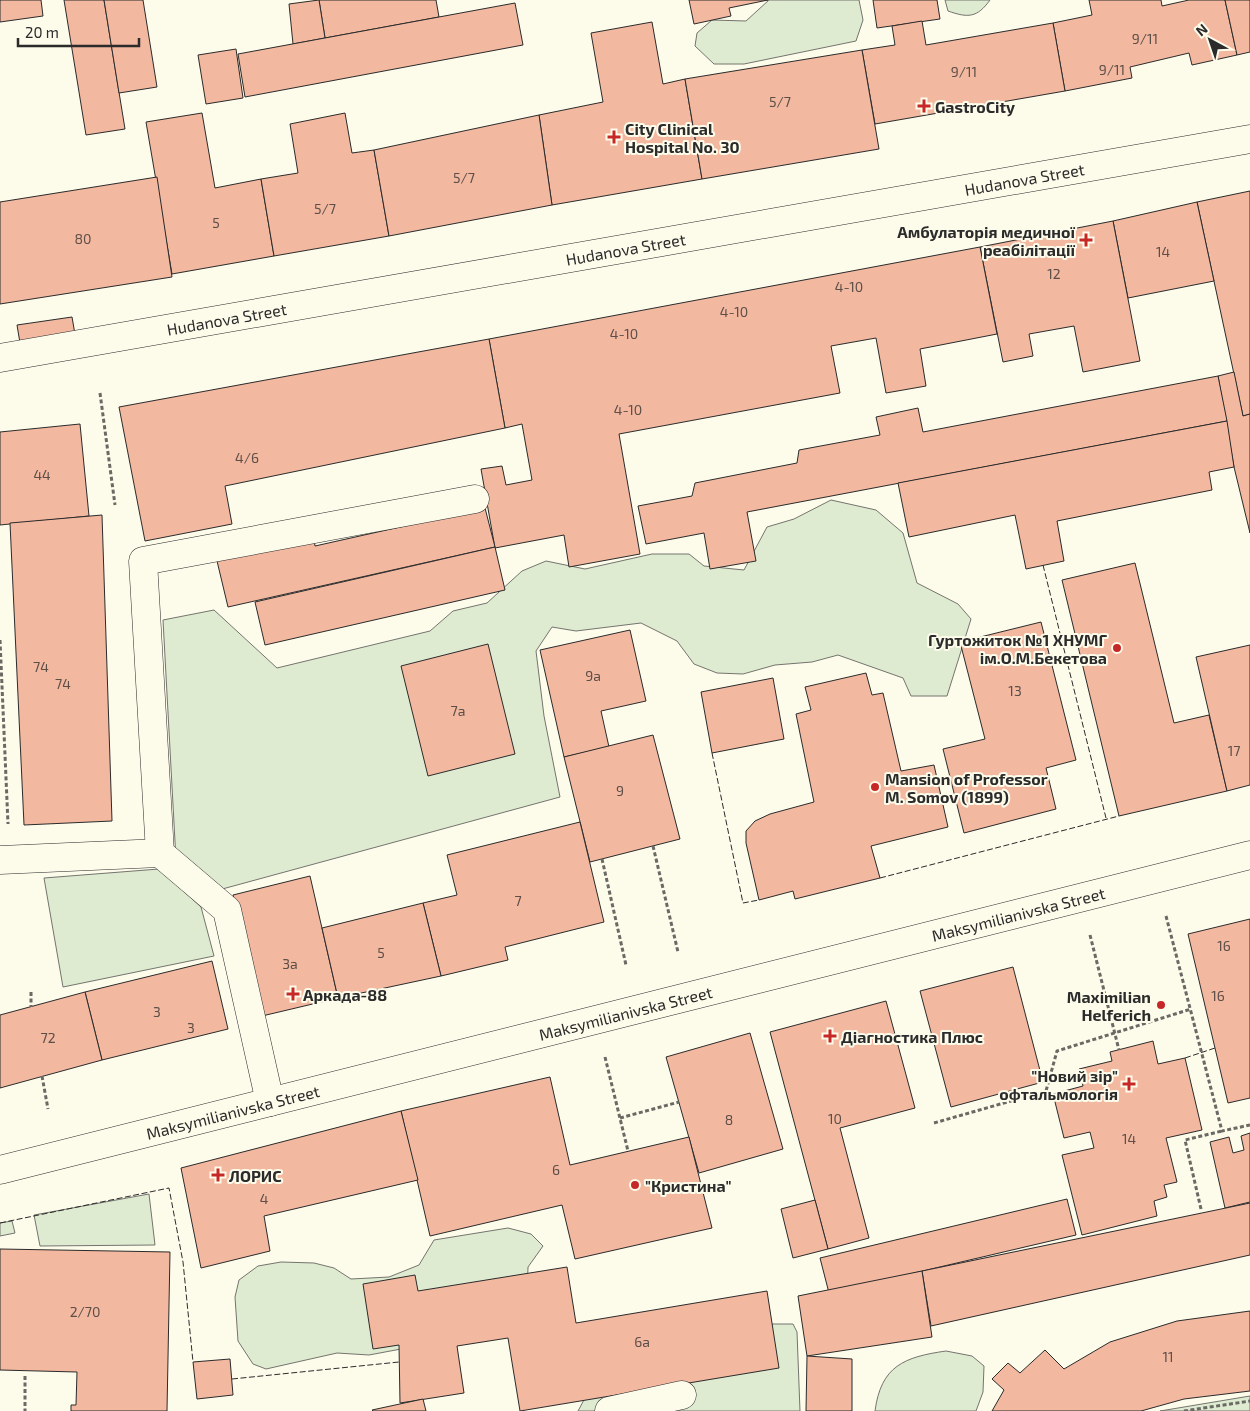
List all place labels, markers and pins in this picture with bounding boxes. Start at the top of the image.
place label: GastroCity [935,97,1015,117]
marker: GastroCity [917,99,931,113]
place label: City Clinical Hospital No. 30 [625,119,740,156]
marker: City Clinical Hospital No. 30 [607,130,621,144]
place label: Амбулаторія медичної реабілітації [897,222,1075,259]
marker: Амбулаторія медичної реабілітації [1079,233,1093,247]
place label: Гуртожиток №1 ХНУМГ ім.О.М.Бекетова [928,630,1107,667]
marker: Гуртожиток №1 ХНУМГ ім.О.М.Бекетова [1111,642,1123,654]
place label: Mansion of Professor M. Somov (1899) [885,769,1048,806]
marker: Mansion of Professor M. Somov (1899) [869,781,881,793]
place label: Аркада-88 [303,985,387,1004]
place label: Maximilian Helferich [1067,987,1151,1024]
marker: Аркада-88 [287,988,299,1000]
marker: Maximilian Helferich [1155,999,1167,1011]
place label: Діагностика Плюс [841,1027,983,1046]
marker: Діагностика Плюс [823,1029,837,1043]
place label: "Новий зір" офтальмологія [999,1066,1118,1103]
marker: "Новий зір" офтальмологія [1122,1077,1136,1091]
place label: ЛОРИС [229,1166,282,1185]
marker: ЛОРИС [211,1168,225,1182]
place label: "Кристина" [645,1176,731,1195]
marker: "Кристина" [629,1179,641,1191]

